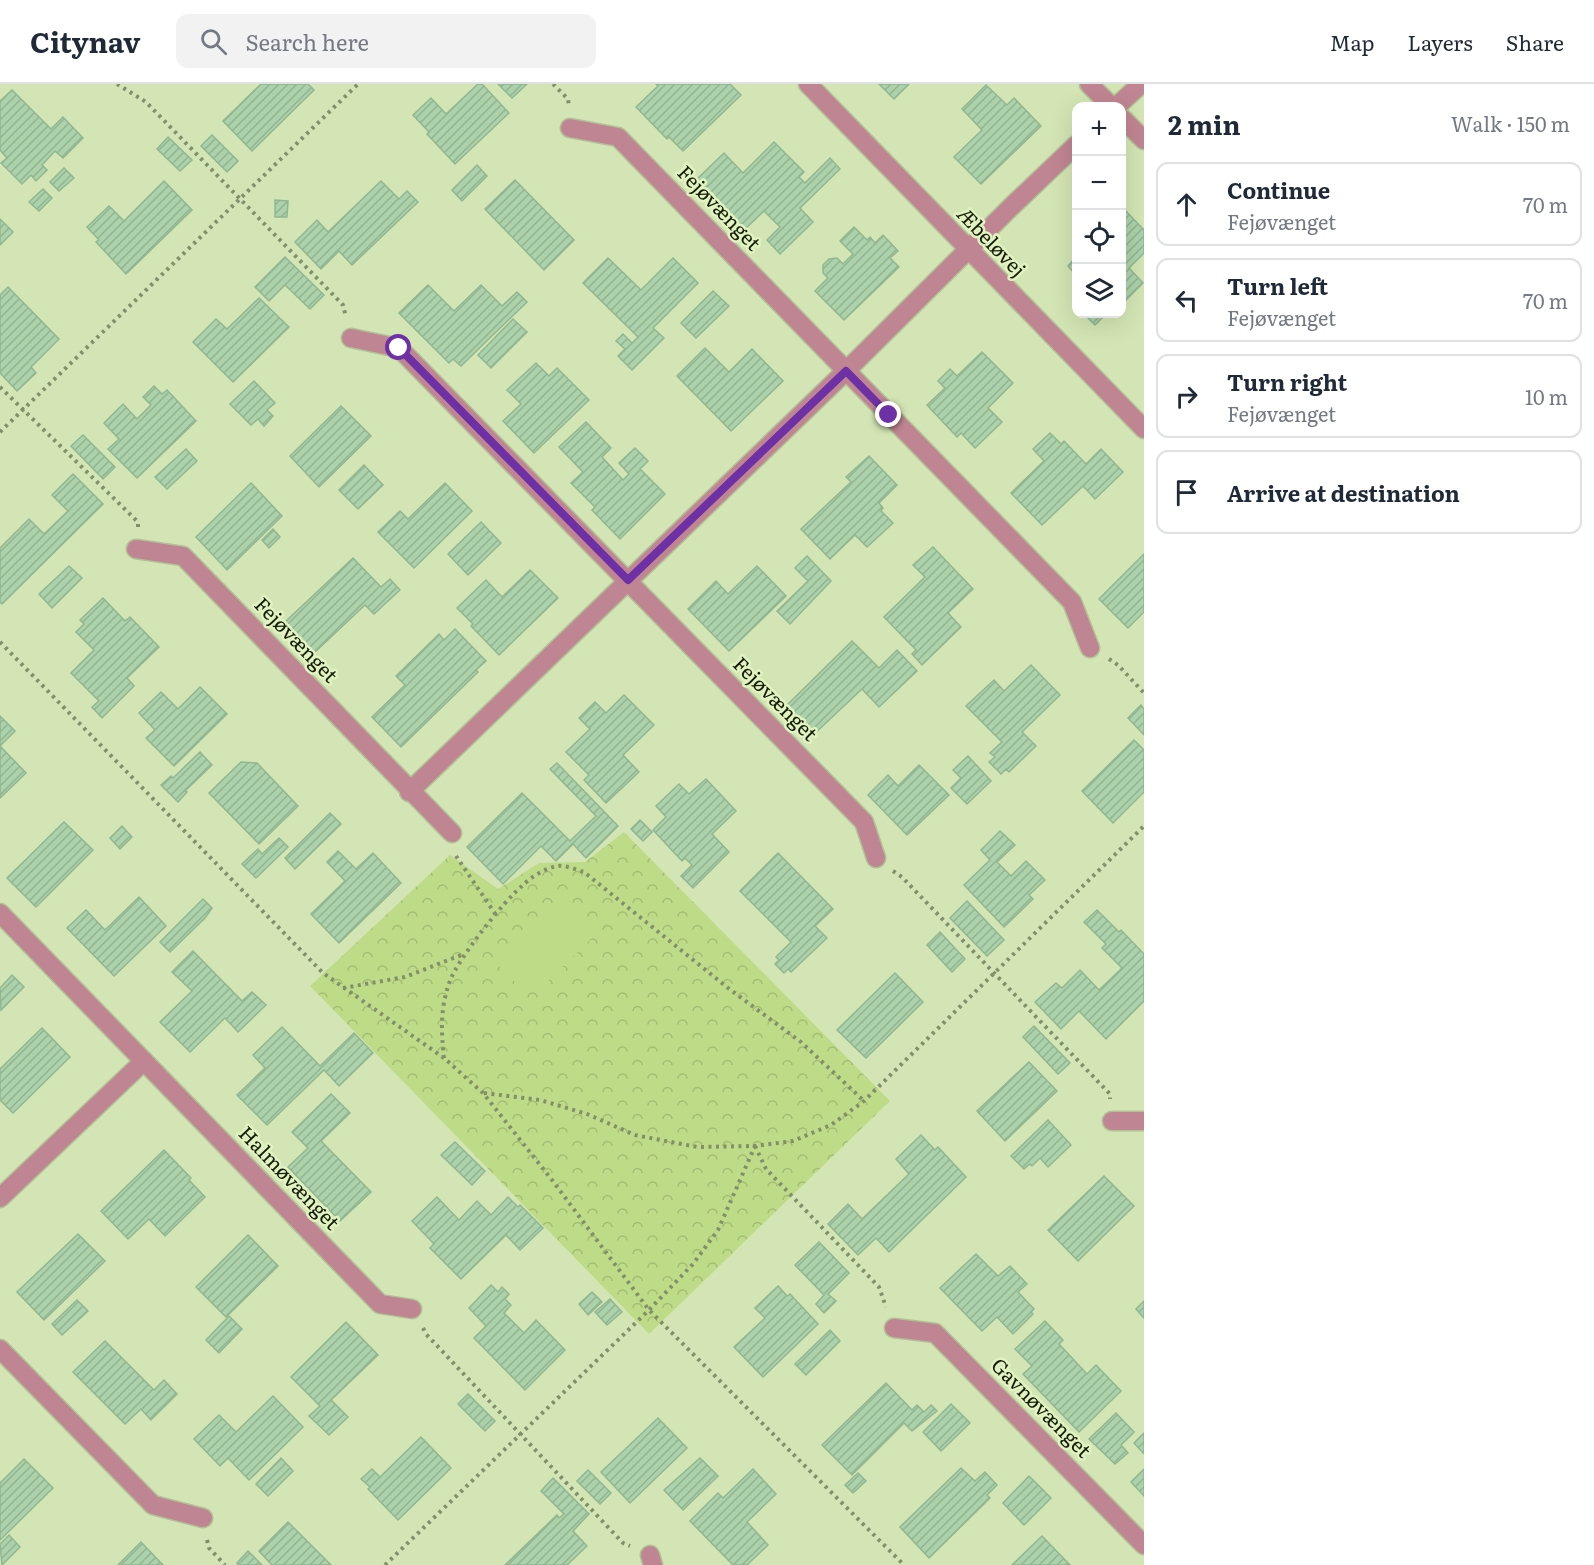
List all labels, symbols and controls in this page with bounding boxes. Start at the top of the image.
search box [176,14,596,68]
text: Citynav [30,20,140,62]
icon: search [197,25,230,58]
text: Search here [245,25,369,58]
text: Map [1330,26,1375,57]
text: Layers [1408,26,1473,57]
text: Share [1506,26,1564,57]
map controls [1072,102,1126,318]
button: + [1072,102,1126,156]
text: 2 min [1168,104,1241,143]
text: Walk · 150 m [1451,108,1570,138]
button: − [1072,156,1126,210]
street label: Fejøvænget [672,157,769,256]
text: Continue [1227,173,1330,206]
icon: ahead [1170,188,1203,221]
text: 70 m [1523,189,1568,219]
street label: Æbeløvej [951,199,1034,283]
text: Fejøvænget [1227,206,1336,236]
button: locate [1072,210,1126,264]
button: layers [1072,264,1126,318]
text: Turn left [1227,269,1328,302]
icon: left [1170,284,1203,317]
text: 70 m [1523,285,1568,315]
text: Fejøvænget [1227,302,1336,332]
route start [385,334,411,360]
text: Turn right [1227,365,1347,398]
icon: right [1170,380,1203,413]
text: 10 m [1525,381,1568,411]
text: Fejøvænget [1227,398,1336,428]
route end [875,401,901,427]
icon: arrive [1170,476,1203,509]
text: Arrive at destination [1227,476,1460,509]
street label: Fejøvænget [249,589,346,688]
street label: Fejøvænget [727,648,826,747]
street label: Halmøvænget [233,1118,348,1235]
street label: Gavnøvænget [986,1350,1099,1463]

